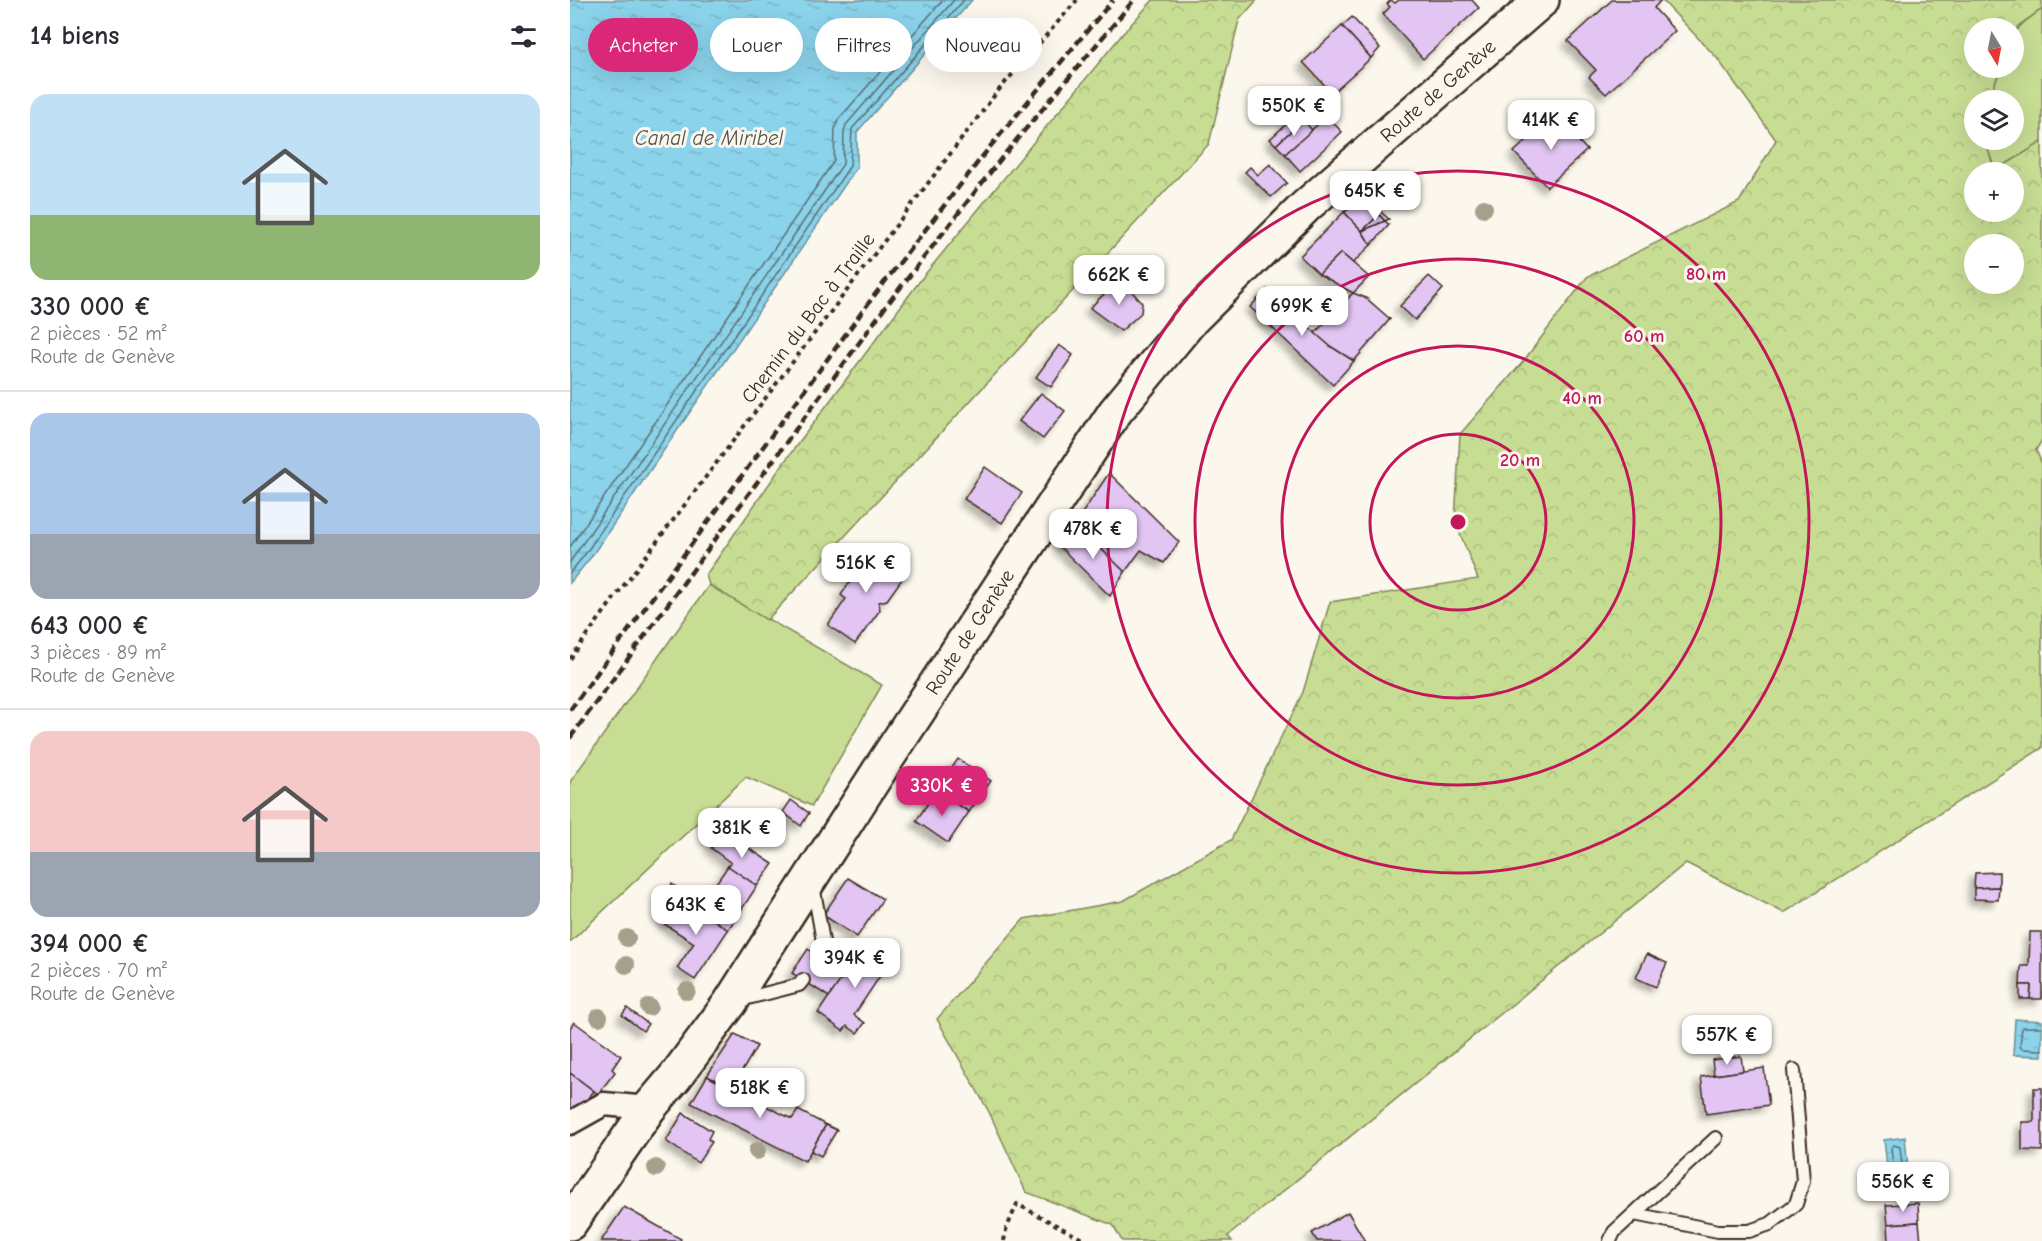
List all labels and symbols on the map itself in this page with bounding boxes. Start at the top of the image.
north arrow [1964,18,2024,78]
street label: Route de Genève [1376,35,1500,147]
pin: 550K € [1245,86,1343,137]
pin: 414K € [1502,100,1600,151]
water label: Canal de Miribel [635,126,784,150]
pin: 645K € [1326,171,1424,222]
street label: Chemin du Bac à Traille [737,228,879,408]
pin: 662K € [1070,255,1168,306]
text: 80 m [1686,264,1726,285]
pin: 699K € [1253,286,1351,337]
text: 60 m [1624,326,1664,347]
text: 40 m [1562,388,1602,409]
text: 20 m [1500,450,1540,471]
pin: 478K € [1044,509,1142,560]
centre of rings [1448,512,1468,532]
pin: 516K € [817,543,915,594]
street label: Route de Genève [921,565,1019,699]
pin: 330K € [893,766,991,817]
pin: 381K € [693,808,791,859]
pin: 643K € [647,885,745,936]
pin: 394K € [806,938,904,989]
pin: 557K € [1678,1015,1776,1066]
pin: 518K € [711,1068,809,1119]
pin: 556K € [1854,1162,1952,1213]

